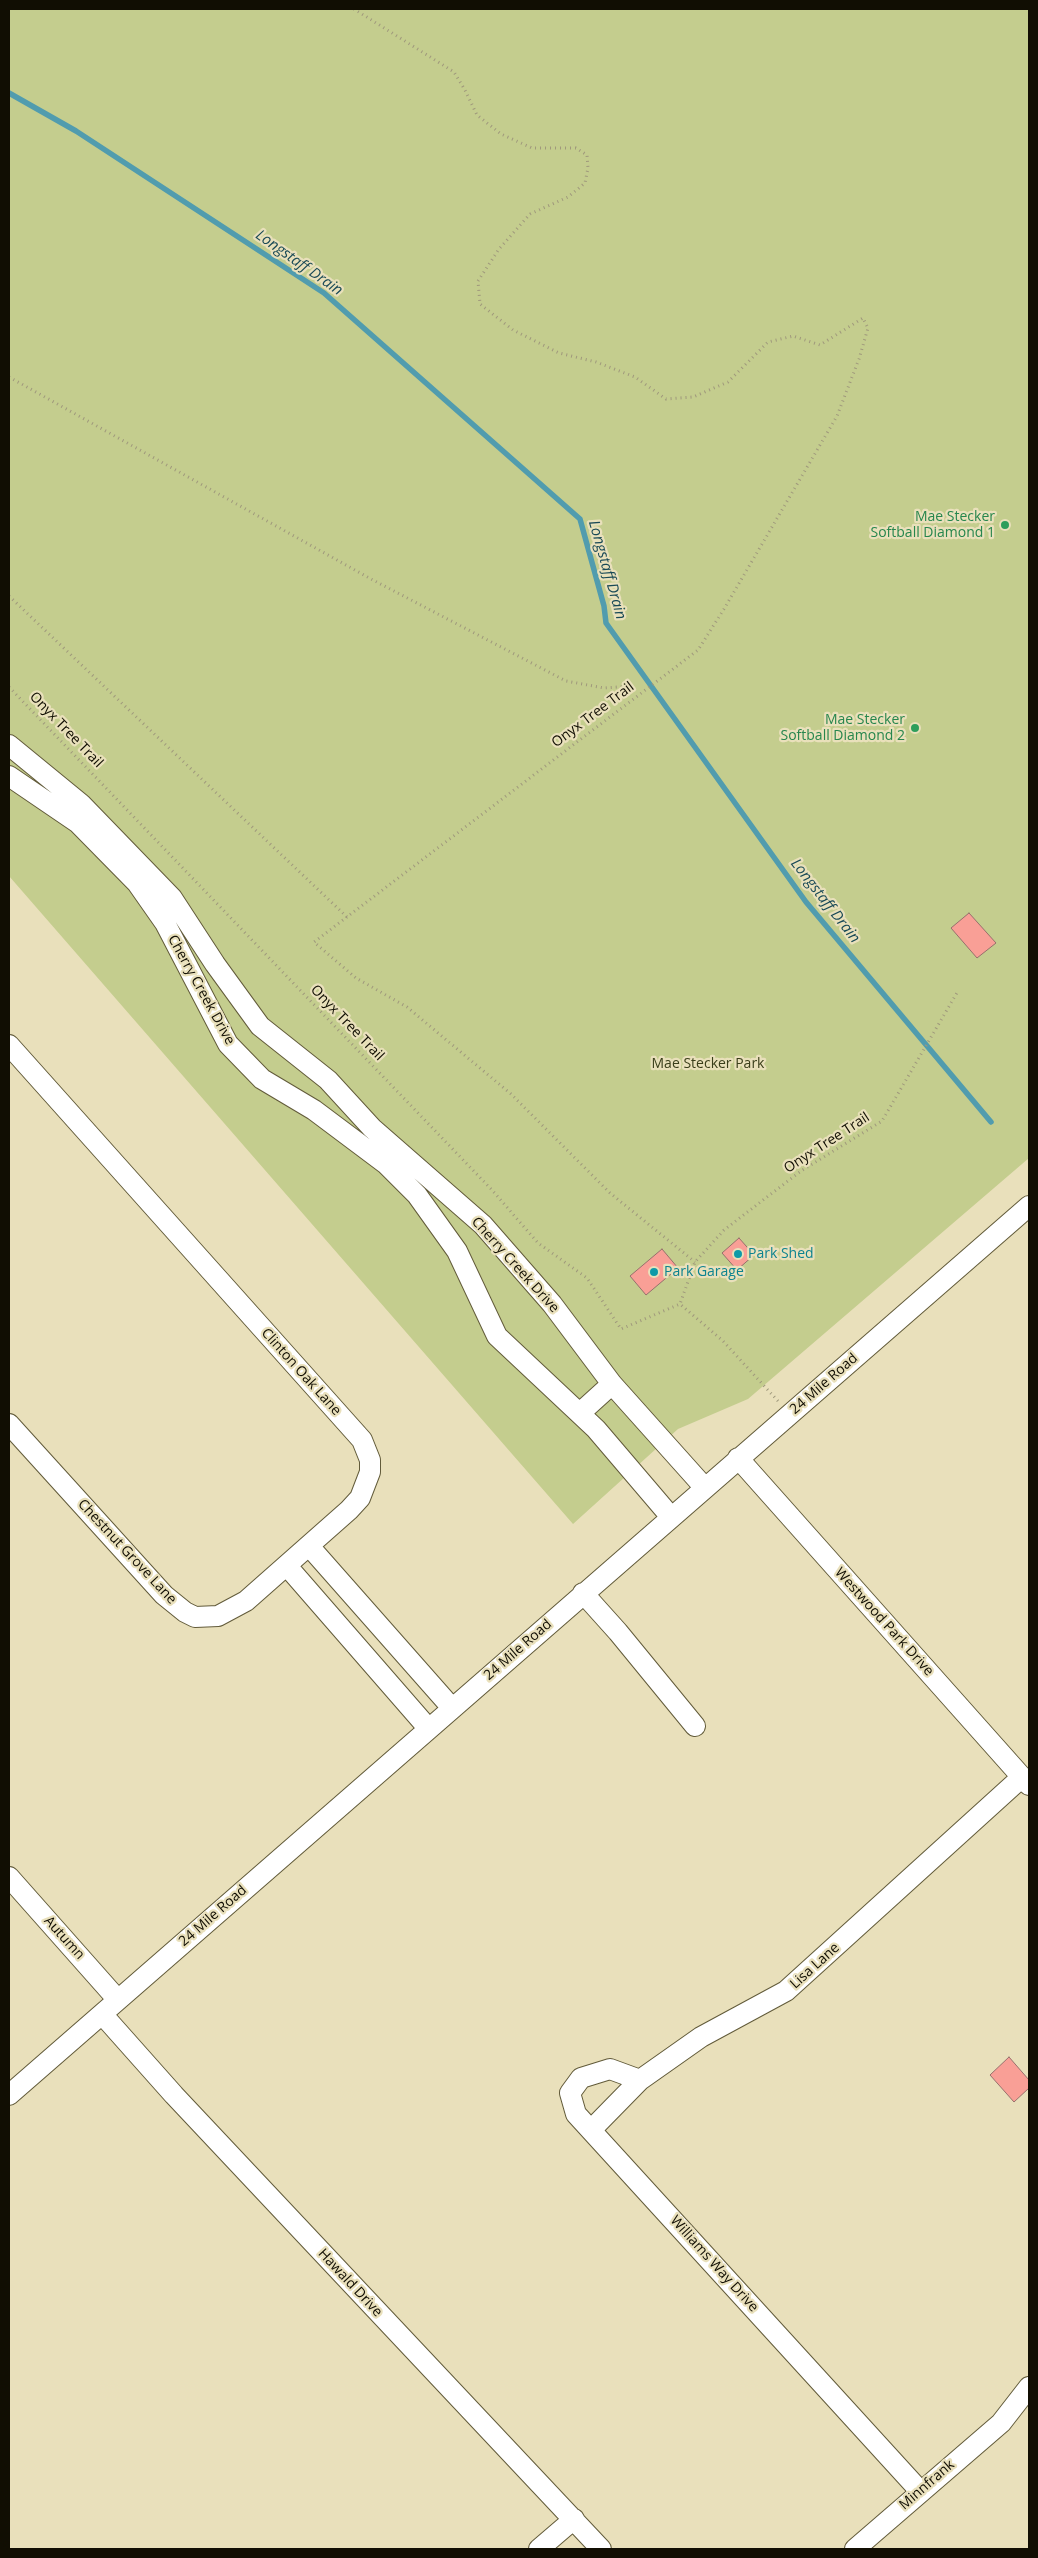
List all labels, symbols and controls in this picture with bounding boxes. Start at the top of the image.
water label: Longstaff Drain [252,226,346,300]
place label: Mae Stecker Softball Diamond 1 [871,509,995,542]
water label: Longstaff Drain [584,518,630,622]
marker: Mae Stecker Softball Diamond 1 [999,519,1011,531]
street label: Onyx Tree Trail [549,679,637,751]
street label: Onyx Tree Trail [26,689,106,771]
place label: Mae Stecker Softball Diamond 2 [781,712,905,744]
marker: Mae Stecker Softball Diamond 2 [909,722,921,734]
water label: Longstaff Drain [786,855,864,947]
street label: Cherry Creek Drive [164,932,238,1048]
street label: Onyx Tree Trail [307,982,387,1064]
park label: Mae Stecker Park [652,1056,764,1072]
street label: Onyx Tree Trail [781,1109,873,1177]
street label: Cherry Creek Drive [468,1214,562,1316]
place label: Park Shed [748,1246,814,1262]
marker: Park Shed [732,1248,744,1260]
place label: Park Garage [664,1264,744,1280]
marker: Park Garage [648,1266,660,1278]
street label: Clinton Oak Lane [258,1325,344,1419]
street label: 24 Mile Road [787,1350,861,1418]
street label: Chestnut Grove Lane [74,1496,180,1608]
street label: Westwood Park Drive [831,1565,937,1679]
street label: 24 Mile Road [481,1616,555,1684]
street label: 24 Mile Road [176,1882,250,1950]
street label: Autumn [40,1913,88,1963]
street label: Lisa Lane [787,1940,843,1992]
street label: Williams Way Drive [666,2212,762,2316]
street label: Hawald Drive [314,2246,386,2320]
street label: Minnfrank [896,2457,958,2513]

